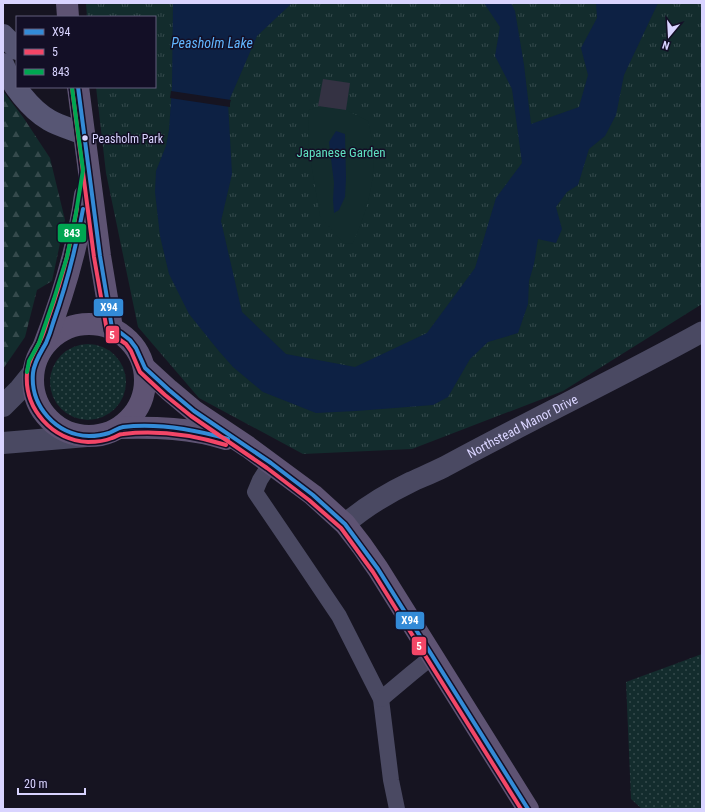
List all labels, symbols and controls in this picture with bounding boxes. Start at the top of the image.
legend [16,16,156,88]
north arrow [649,16,689,56]
text: X94 [52,25,71,39]
water label: Peasholm Lake [171,35,253,51]
text: N [661,38,671,52]
text: 5 [52,45,58,59]
text: 843 [52,65,70,79]
place label: Peasholm Park [92,132,164,146]
marker: Peasholm Park [80,133,90,143]
park label: Japanese Garden [296,145,386,160]
line badge: 843 [57,223,87,243]
text: 843 [64,227,81,240]
line badge: X94 [93,298,124,317]
text: X94 [100,301,118,314]
line badge: 5 [105,325,120,344]
text: 5 [109,329,115,342]
street label: Northstead Manor Drive [465,392,580,461]
line badge: X94 [395,611,425,630]
text: X94 [401,614,419,627]
line badge: 5 [411,636,427,656]
text: 5 [416,640,422,653]
scale bar [18,770,85,796]
text: 20 m [24,777,48,791]

